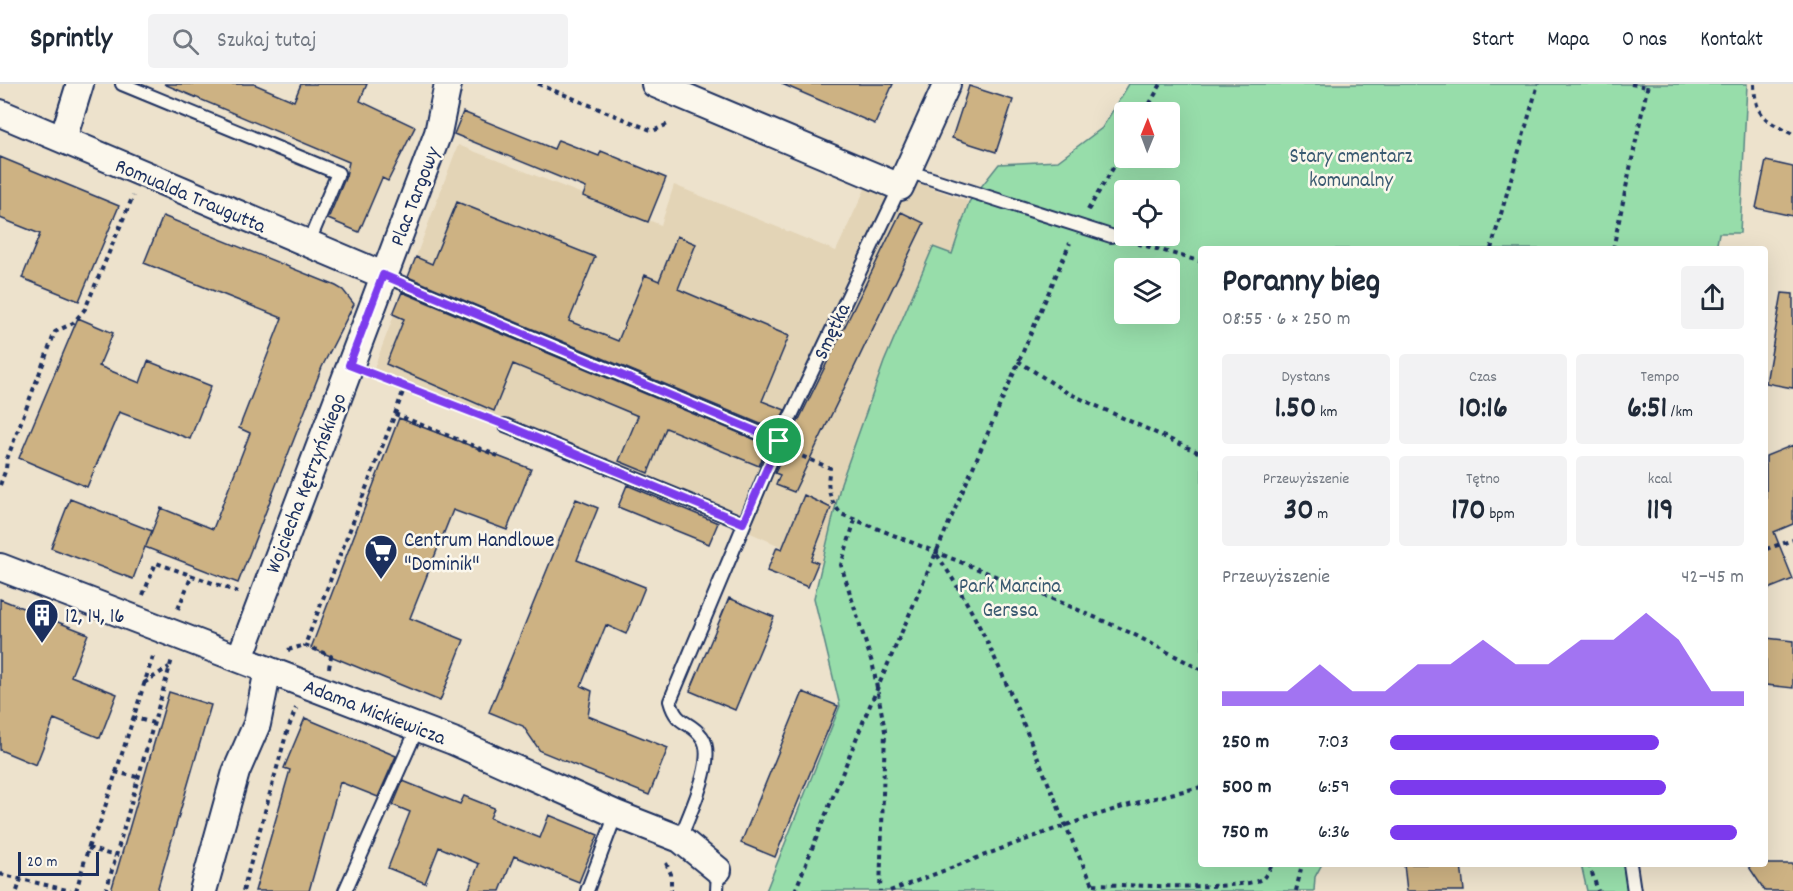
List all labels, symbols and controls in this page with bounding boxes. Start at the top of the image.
search box [148,14,568,68]
text: Sprintly [30,21,112,61]
icon: search [169,25,202,58]
text: Szukaj tutaj [217,26,317,57]
text: Start [1472,26,1514,56]
text: Mapa [1547,26,1589,56]
text: O nas [1622,26,1667,56]
text: Kontakt [1700,26,1763,56]
north arrow [1114,102,1180,168]
map controls [1114,102,1180,324]
street label: Plac Targowy [384,143,450,251]
park label: Stary cmentarz komunalny [1289,143,1413,197]
street label: Romualda Traugutta [110,152,271,243]
button: locate [1114,180,1180,246]
button: layers [1114,258,1180,324]
text: Poranny bieg [1222,260,1380,307]
button: share [1681,266,1744,329]
street label: Smętka [808,298,860,365]
text: 08:55 · 6 × 250 m [1222,306,1350,334]
text: Dystans [1281,366,1331,389]
text: Czas [1469,366,1497,389]
text: Tempo [1641,366,1679,389]
text: 1.50 [1274,389,1316,432]
text: 10:16 [1458,389,1508,432]
text: 6:51 [1627,389,1667,432]
street label: Wojciecha Kętrzyńskiego [260,390,356,579]
text: km [1316,401,1338,424]
text: /km [1667,401,1693,424]
pin [753,415,804,466]
icon: arrive [762,424,795,457]
text: Przewyższenie [1263,468,1349,491]
text: Tętno [1466,468,1500,491]
text: kcal [1648,468,1672,491]
text: 30 [1284,491,1314,534]
text: 170 [1451,491,1486,534]
text: 119 [1647,491,1673,534]
text: m [1314,503,1328,526]
text: bpm [1486,503,1515,526]
place label: Centrum Handlowe "Dominik" [404,527,554,581]
supermarket icon: Centrum Handlowe "Dominik" [363,533,399,580]
text: Przewyższenie [1222,564,1330,592]
text: 42–45 m [1681,564,1744,592]
park label: Park Marcina Gerssa [959,573,1062,627]
building icon: 12, 14, 16 [24,597,60,644]
place label: 12, 14, 16 [65,603,125,633]
street label: Adama Mickiewicza [298,673,450,755]
text: 250 m [1222,729,1269,757]
text: 7:03 [1318,729,1349,757]
text: 500 m [1222,774,1271,802]
text: 6:59 [1318,774,1350,802]
text: 750 m [1222,819,1268,847]
text: 6:36 [1318,819,1350,847]
scale bar [18,849,99,876]
text: 20 m [27,851,57,874]

